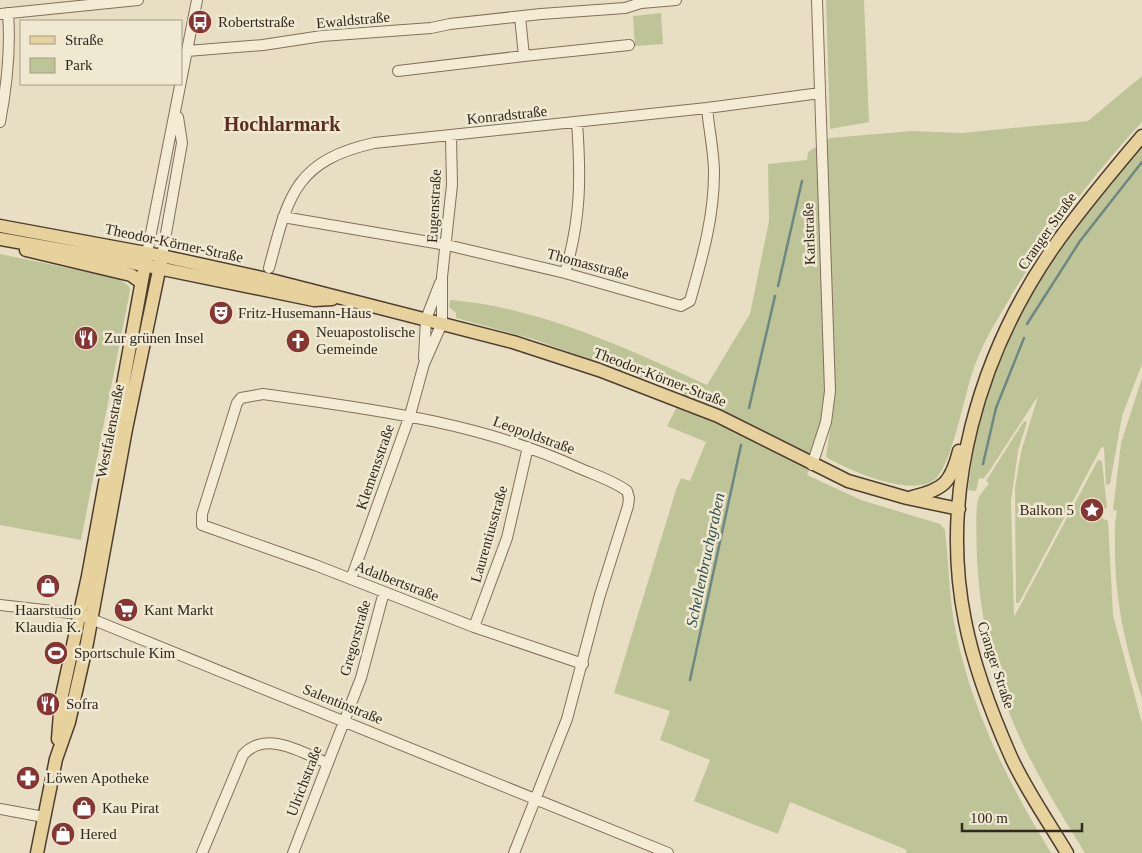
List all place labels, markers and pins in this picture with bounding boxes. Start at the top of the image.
bus stop icon: Robertstraße [187,9,213,35]
place label: Robertstraße [218,14,295,30]
theatre icon: Fritz-Husemann-Haus [208,300,234,326]
place label: Fritz-Husemann-Haus [238,305,371,321]
place label: Neuapostolische Gemeinde [316,324,415,357]
restaurant icon: Zur grünen Insel [73,325,99,351]
church icon: Neuapostolische Gemeinde [285,328,311,354]
place label: Zur grünen Insel [104,330,204,346]
place icon: Balkon 5 [1079,497,1105,523]
place label: Balkon 5 [1019,502,1074,518]
shop icon: Haarstudio Klaudia K. [35,573,61,599]
supermarket icon: Kant Markt [113,597,139,623]
place label: Haarstudio Klaudia K. [15,602,81,635]
place label: Kant Markt [144,602,214,618]
sports icon: Sportschule Kim [43,640,69,666]
place label: Sportschule Kim [74,645,176,661]
restaurant icon: Sofra [35,691,61,717]
place label: Sofra [66,696,99,712]
pharmacy icon: Löwen Apotheke [15,765,41,791]
place label: Löwen Apotheke [46,770,149,786]
shop icon: Kau Pirat [71,795,97,821]
place label: Kau Pirat [102,800,160,816]
shop icon: Hered [50,821,76,847]
place label: Hered [80,826,117,842]

